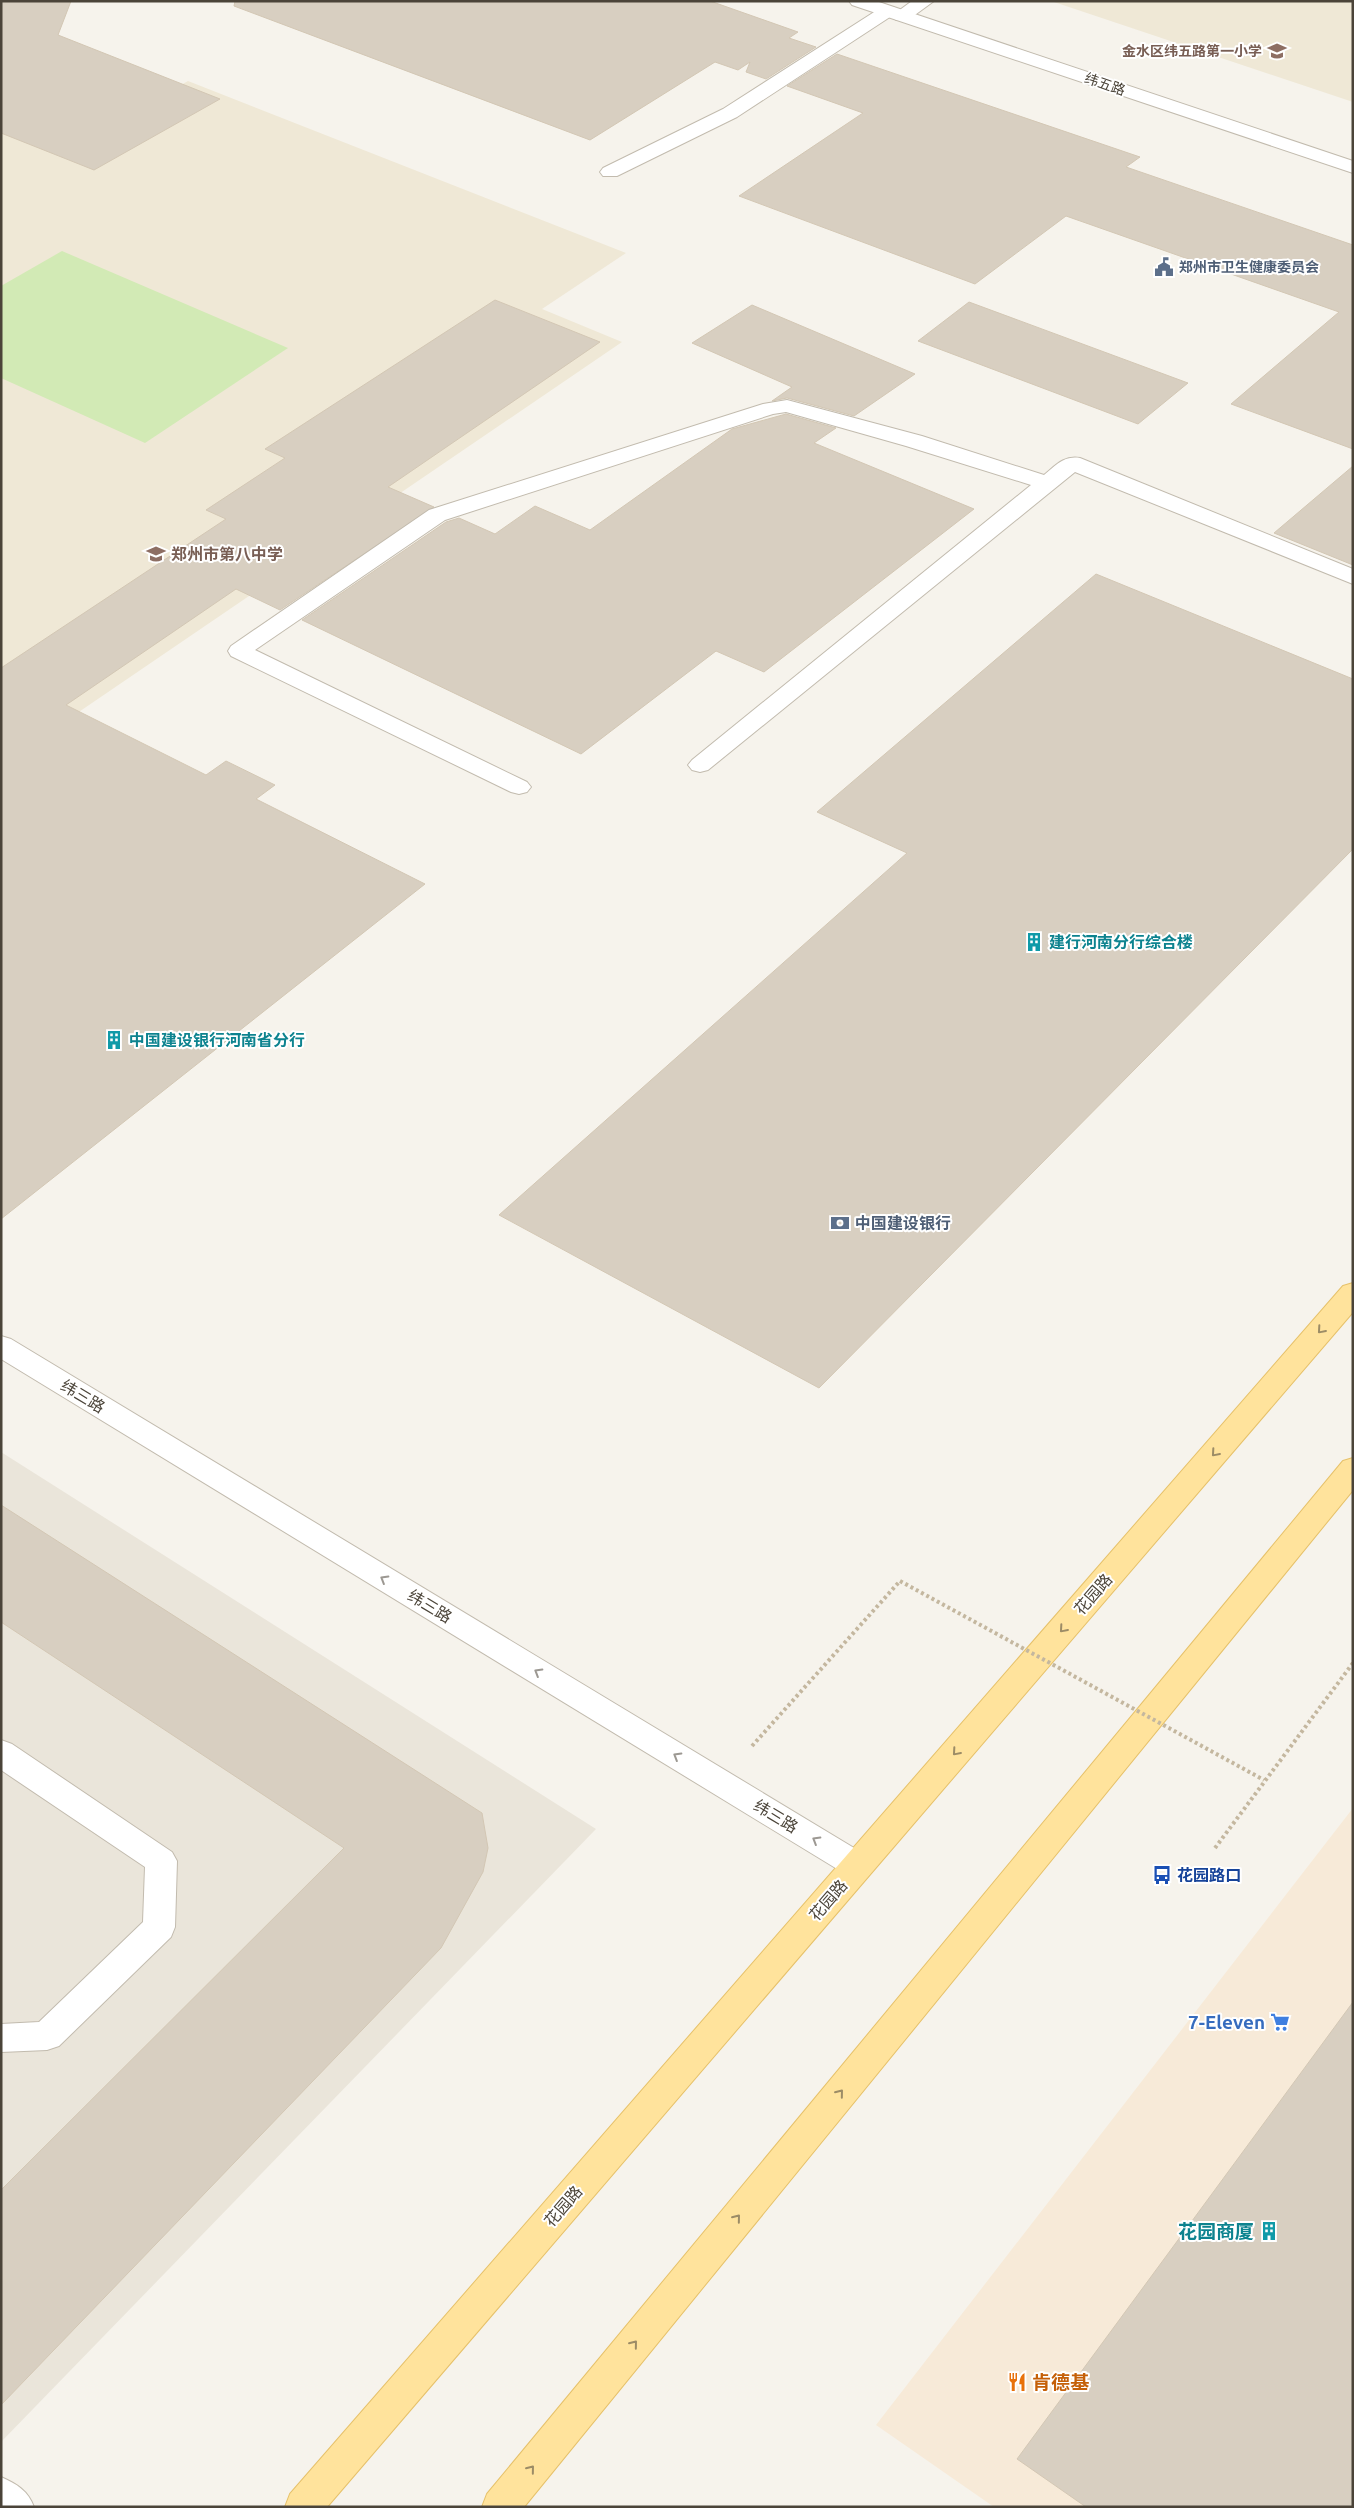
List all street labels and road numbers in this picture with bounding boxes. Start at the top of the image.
street label: 纬五路 [1083,70,1127,98]
street label: 纬三路 [58,1376,108,1416]
street label: 花园路 [1070,1570,1116,1618]
street label: 纬三路 [405,1586,455,1626]
street label: 纬三路 [751,1796,801,1836]
street label: 花园路 [805,1876,851,1924]
street label: 花园路 [540,2182,586,2230]

